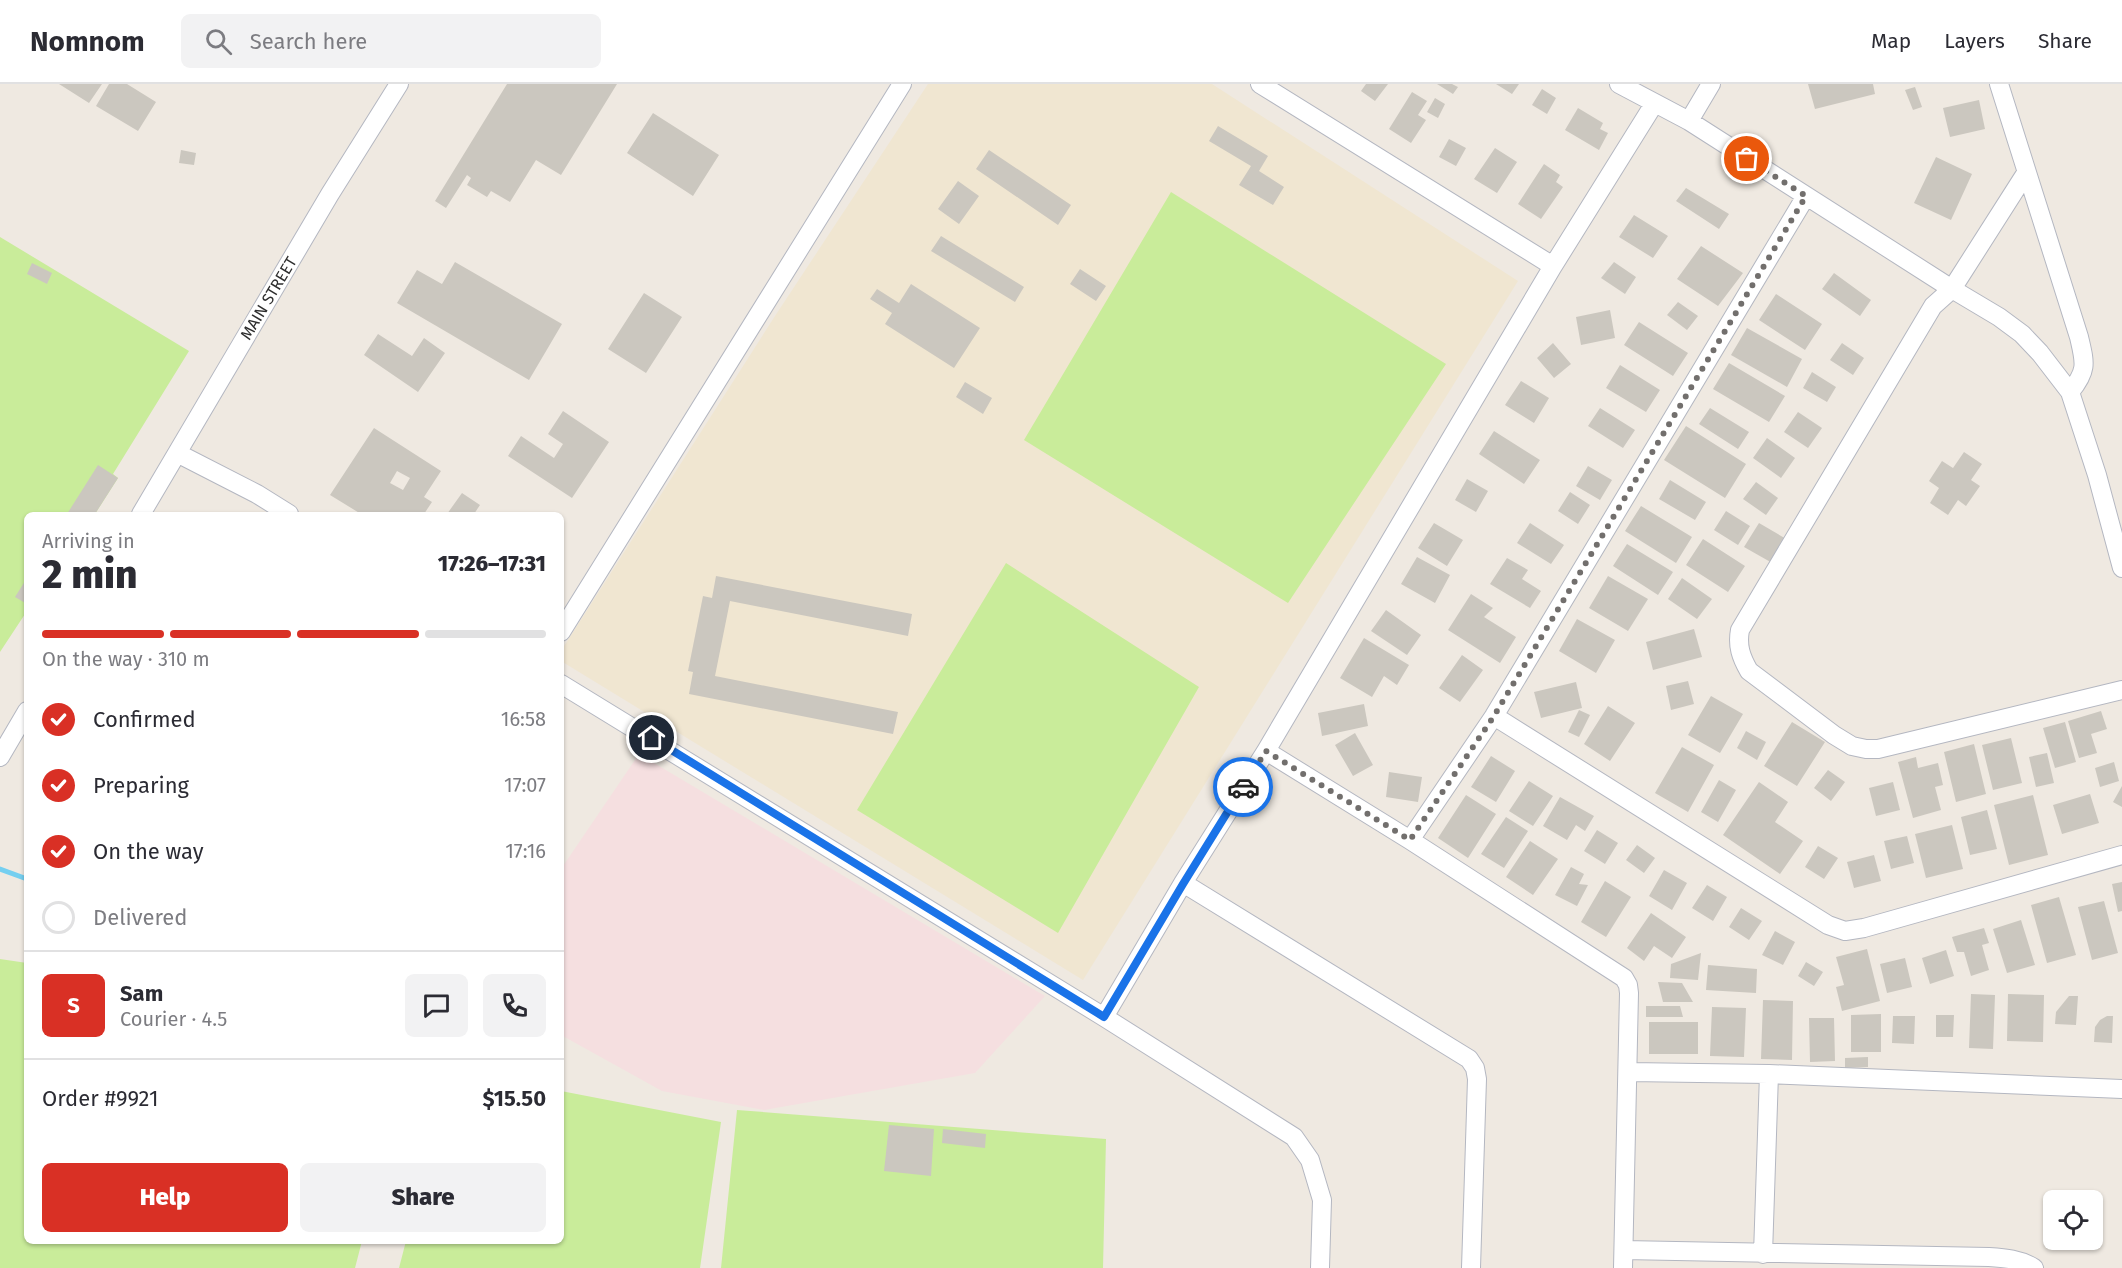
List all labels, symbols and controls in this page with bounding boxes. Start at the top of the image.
search box [181,14,601,68]
text: Nomnom [30,25,145,58]
icon: search [202,25,235,58]
text: Search here [250,28,367,55]
text: Map [1871,28,1911,54]
text: Layers [1944,28,2005,54]
text: Share [2038,28,2092,54]
pin [1721,133,1772,184]
icon: bag [1730,142,1763,175]
street label: MAIN STREET [236,253,301,343]
text: Arriving in [42,529,135,553]
text: 17:26–17:31 [438,550,546,577]
text: 2 min [42,552,138,598]
text: On the way · 310 m [42,647,210,671]
icon: check [42,703,75,736]
text: Confirmed [93,706,196,733]
text: 16:58 [501,707,546,731]
pin [626,712,677,763]
icon: home [635,721,668,754]
courier [1213,757,1273,817]
icon: check [42,769,75,802]
icon: car [1227,771,1260,804]
text: Preparing [93,772,189,799]
text: 17:07 [504,773,546,797]
icon: check [42,835,75,868]
text: On the way [93,838,204,865]
text: 17:16 [505,839,546,863]
text: Delivered [93,904,188,931]
button: chat [405,974,468,1037]
button: phone [483,974,546,1037]
text: Sam [120,980,163,1007]
text: S [67,992,80,1019]
text: Courier · 4.5 [120,1007,227,1031]
text: Order #9921 [42,1085,158,1112]
text: $15.50 [483,1085,546,1112]
button: Help [42,1163,288,1232]
button: Share [300,1163,546,1232]
map controls [2043,1190,2103,1250]
button: locate [2043,1190,2103,1250]

